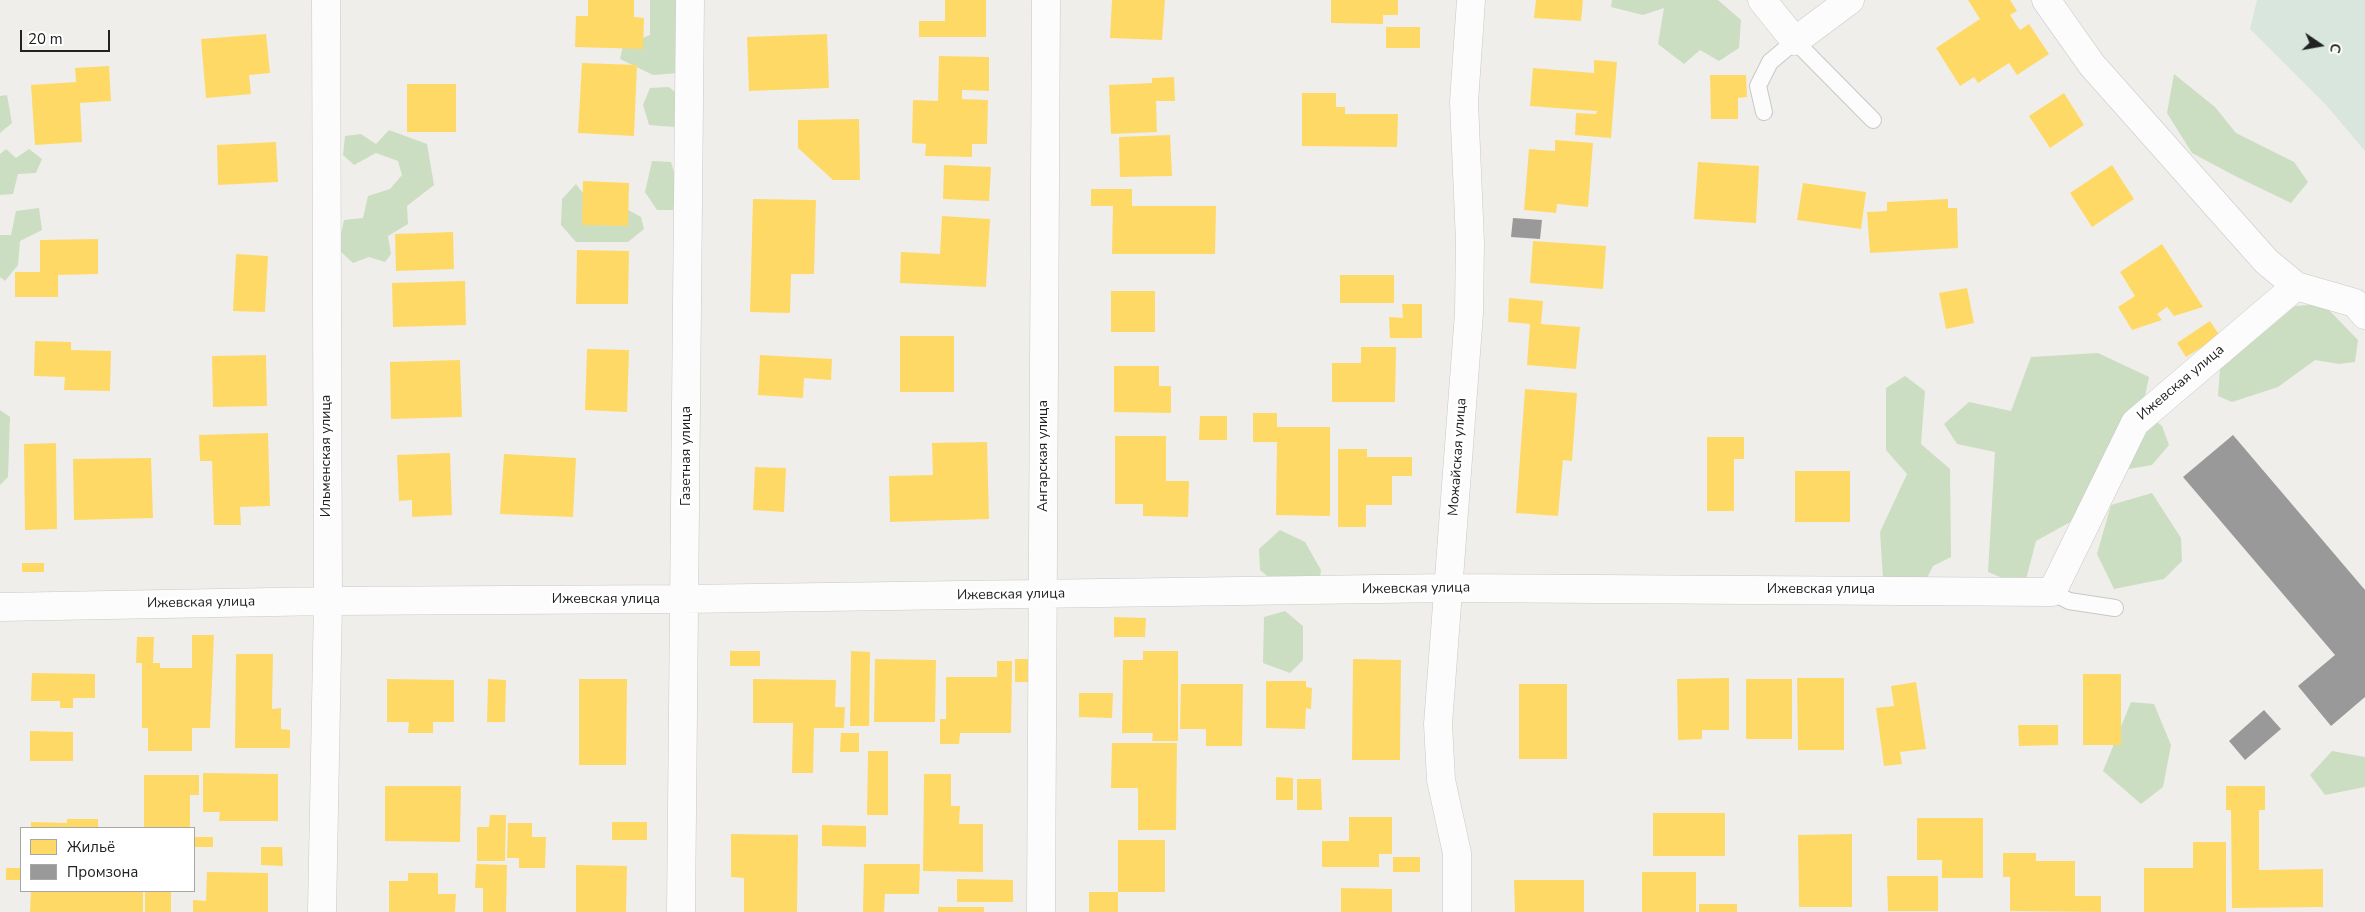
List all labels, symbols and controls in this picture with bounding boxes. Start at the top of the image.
scale bar [22,20,112,52]
north arrow [2295,20,2345,70]
text: 20 m [28,29,63,49]
text: С [2325,42,2345,55]
street label: Ижевская улица [2134,342,2228,424]
street label: Ильменская улица [319,395,335,517]
street label: Можайская улица [1445,397,1471,517]
street label: Ангарская улица [1036,400,1052,512]
street label: Газетная улица [679,406,695,506]
street label: Ижевская улица [1362,580,1470,598]
street label: Ижевская улица [1767,582,1875,598]
street label: Ижевская улица [957,586,1065,604]
street label: Ижевская улица [552,592,660,608]
street label: Ижевская улица [147,594,255,612]
legend [20,827,195,892]
text: Жильё [67,837,115,857]
text: Промзона [67,862,138,882]

